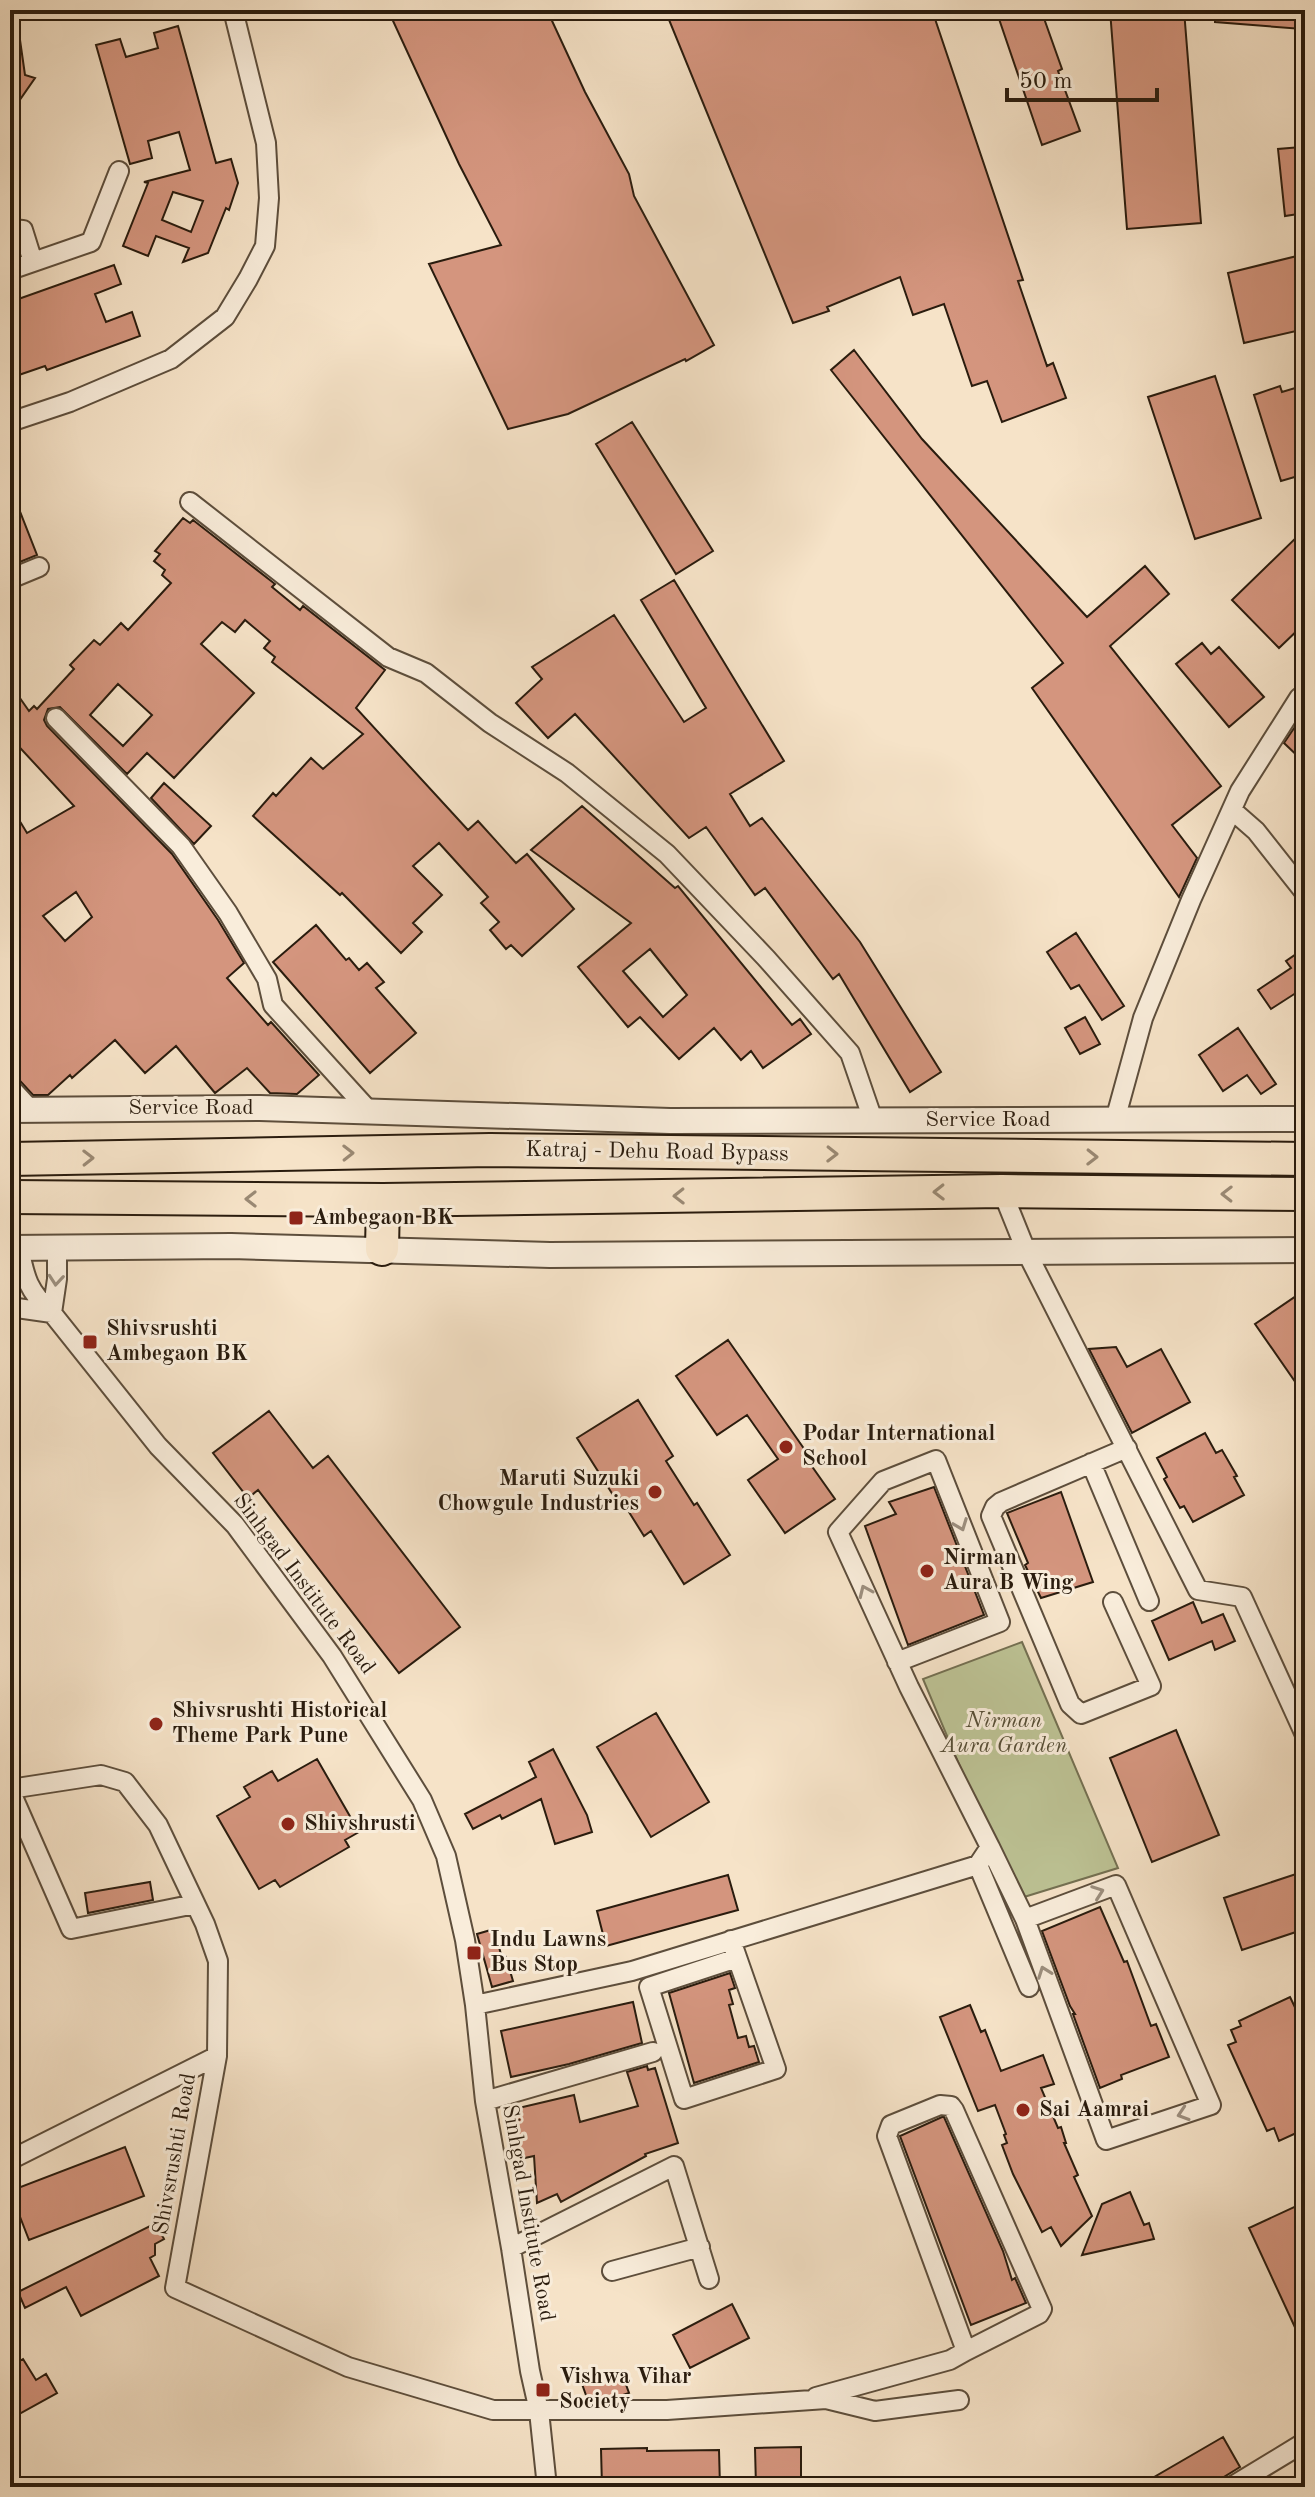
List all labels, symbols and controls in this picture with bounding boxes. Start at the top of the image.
scale bar [1007,52,1157,102]
text: 50 m [1019,70,1073,94]
street label: Service Road [128,1097,254,1119]
street label: Service Road [925,1109,1051,1131]
street label: Katraj - Dehu Road Bypass [525,1139,789,1165]
one-way arrow [342,1144,355,1162]
one-way arrow [826,1145,839,1163]
one-way arrow [1086,1148,1099,1165]
one-way arrow [82,1149,95,1167]
one-way arrow [932,1183,945,1201]
one-way arrow [1220,1185,1233,1203]
one-way arrow [672,1187,685,1204]
one-way arrow [244,1190,257,1208]
place label: Ambegaon BK [312,1207,454,1229]
marker: Ambegaon BK [287,1209,305,1227]
one-way arrow [48,1274,65,1287]
place label: Shivsrushti Ambegaon BK [106,1318,248,1365]
marker: Shivsrushti Ambegaon BK [81,1333,99,1351]
place label: Podar International School [802,1423,995,1470]
marker: Podar International School [777,1438,795,1456]
place label: Maruti Suzuki Chowgule Industries [438,1468,639,1515]
marker: Maruti Suzuki Chowgule Industries [646,1483,664,1501]
street label: Sinhgad Institute Road [229,1490,379,1678]
one-way arrow [951,1517,968,1531]
place label: Nirman Aura B Wing [943,1547,1074,1594]
marker: Nirman Aura B Wing [918,1562,936,1580]
one-way arrow [859,1585,875,1599]
place label: Shivsrushti Historical Theme Park Pune [172,1700,387,1747]
park label: Nirman Aura Garden [940,1710,1068,1757]
marker: Shivsrushti Historical Theme Park Pune [147,1715,165,1733]
place label: Shivshrusti [304,1813,416,1835]
marker: Shivshrusti [279,1815,297,1833]
one-way arrow [1090,1885,1104,1902]
place label: Indu Lawns Bus Stop [490,1929,606,1976]
marker: Indu Lawns Bus Stop [465,1944,483,1962]
one-way arrow [1037,1966,1054,1980]
street label: Shivsrushti Road [150,2071,200,2237]
place label: Sai Aamrai [1039,2099,1149,2121]
marker: Sai Aamrai [1014,2101,1032,2119]
street label: Sinhgad Institute Road [498,2103,558,2323]
one-way arrow [1177,2105,1191,2121]
place label: Vishwa Vihar Society [559,2366,692,2413]
marker: Vishwa Vihar Society [534,2381,552,2399]

